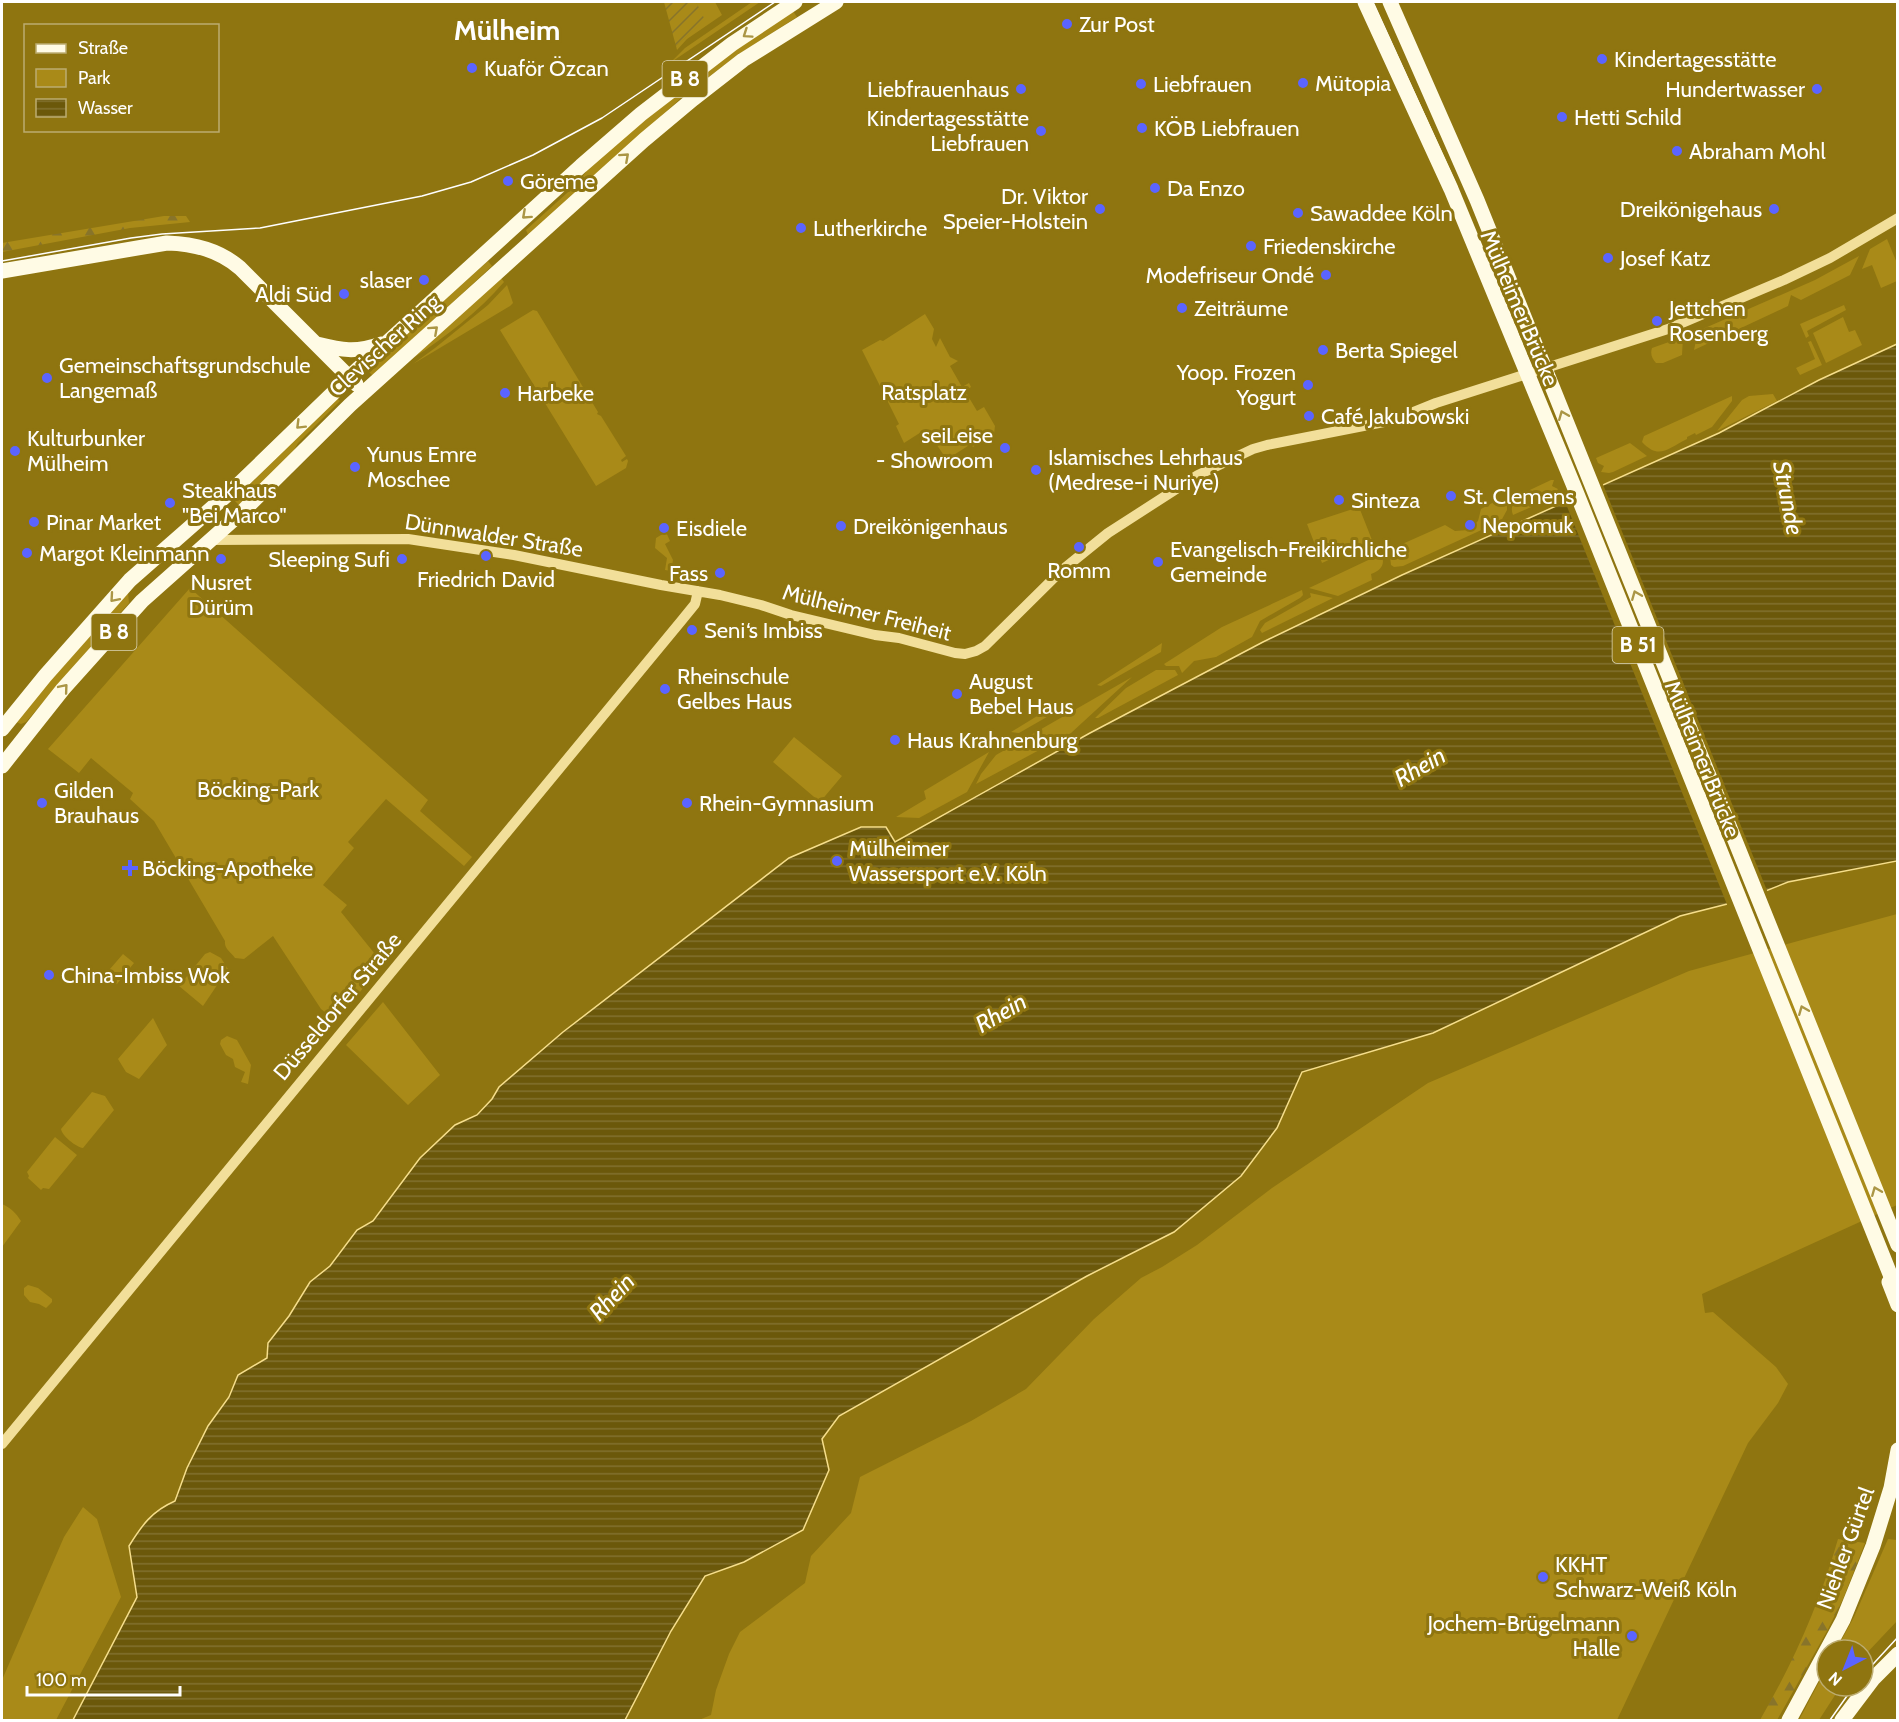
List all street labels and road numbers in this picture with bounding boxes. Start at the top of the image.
road number: B 8 [662,61,708,97]
street label: Mülheimer Brücke [1475,226,1565,390]
street label: Clevischer Ring [323,288,446,402]
street label: Dünnwalder Straße [403,508,585,563]
street label: Mülheimer Freiheit [780,578,955,647]
road number: B 8 [92,614,136,650]
road number: B 51 [1612,627,1664,663]
street label: Mülheimer Brücke [1659,677,1746,842]
street label: Düsseldorfer Straße [268,927,407,1086]
street label: Niehler Gürtel [1811,1483,1880,1613]

